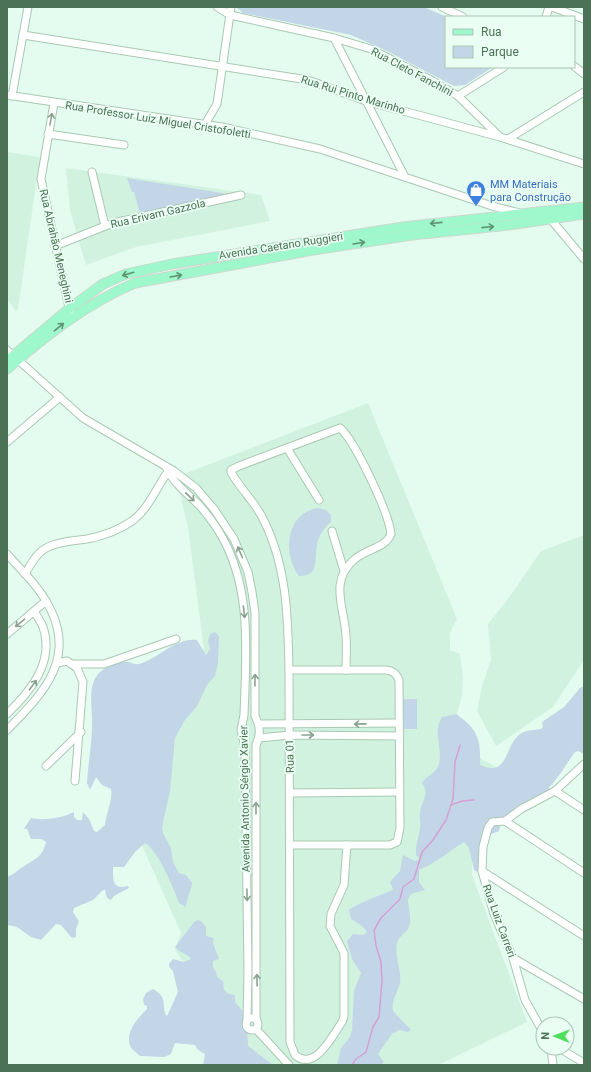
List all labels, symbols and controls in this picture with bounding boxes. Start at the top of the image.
legend [445,16,575,68]
text: Rua [481,25,502,39]
street label: Rua Cleto Fanchini [369,45,455,99]
text: Parque [481,45,519,59]
street label: Rua Rui Pinto Marinho [299,73,407,117]
street label: Rua Professor Luiz Miguel Cristofoletti [64,99,252,141]
one-way arrow [47,113,55,126]
place label: MM Materiais para Construção [490,178,571,204]
shop icon: MM Materiais para Construção [465,179,487,207]
street label: Rua Abrahão Meneghini [37,188,75,304]
street label: Rua Erivam Gazzola [109,197,207,231]
one-way arrow [430,220,443,227]
one-way arrow [481,223,494,231]
street label: Avenida Caetano Ruggieri [218,230,344,262]
one-way arrow [352,239,365,247]
one-way arrow [122,271,135,278]
one-way arrow [169,272,182,280]
one-way arrow [54,323,64,332]
one-way arrow [185,492,195,502]
one-way arrow [236,547,243,559]
one-way arrow [240,605,248,618]
one-way arrow [15,618,26,627]
one-way arrow [251,674,259,687]
one-way arrow [29,680,37,691]
one-way arrow [354,720,367,728]
street label: Avenida Antonio Sérgio Xavier [237,725,253,872]
one-way arrow [301,731,314,739]
street label: Rua 01 [283,739,297,773]
one-way arrow [252,802,260,815]
street label: Rua Luiz Carreri [480,883,518,959]
one-way arrow [243,888,251,901]
one-way arrow [253,974,261,987]
north arrow [535,1016,575,1056]
text: N [539,1032,552,1040]

